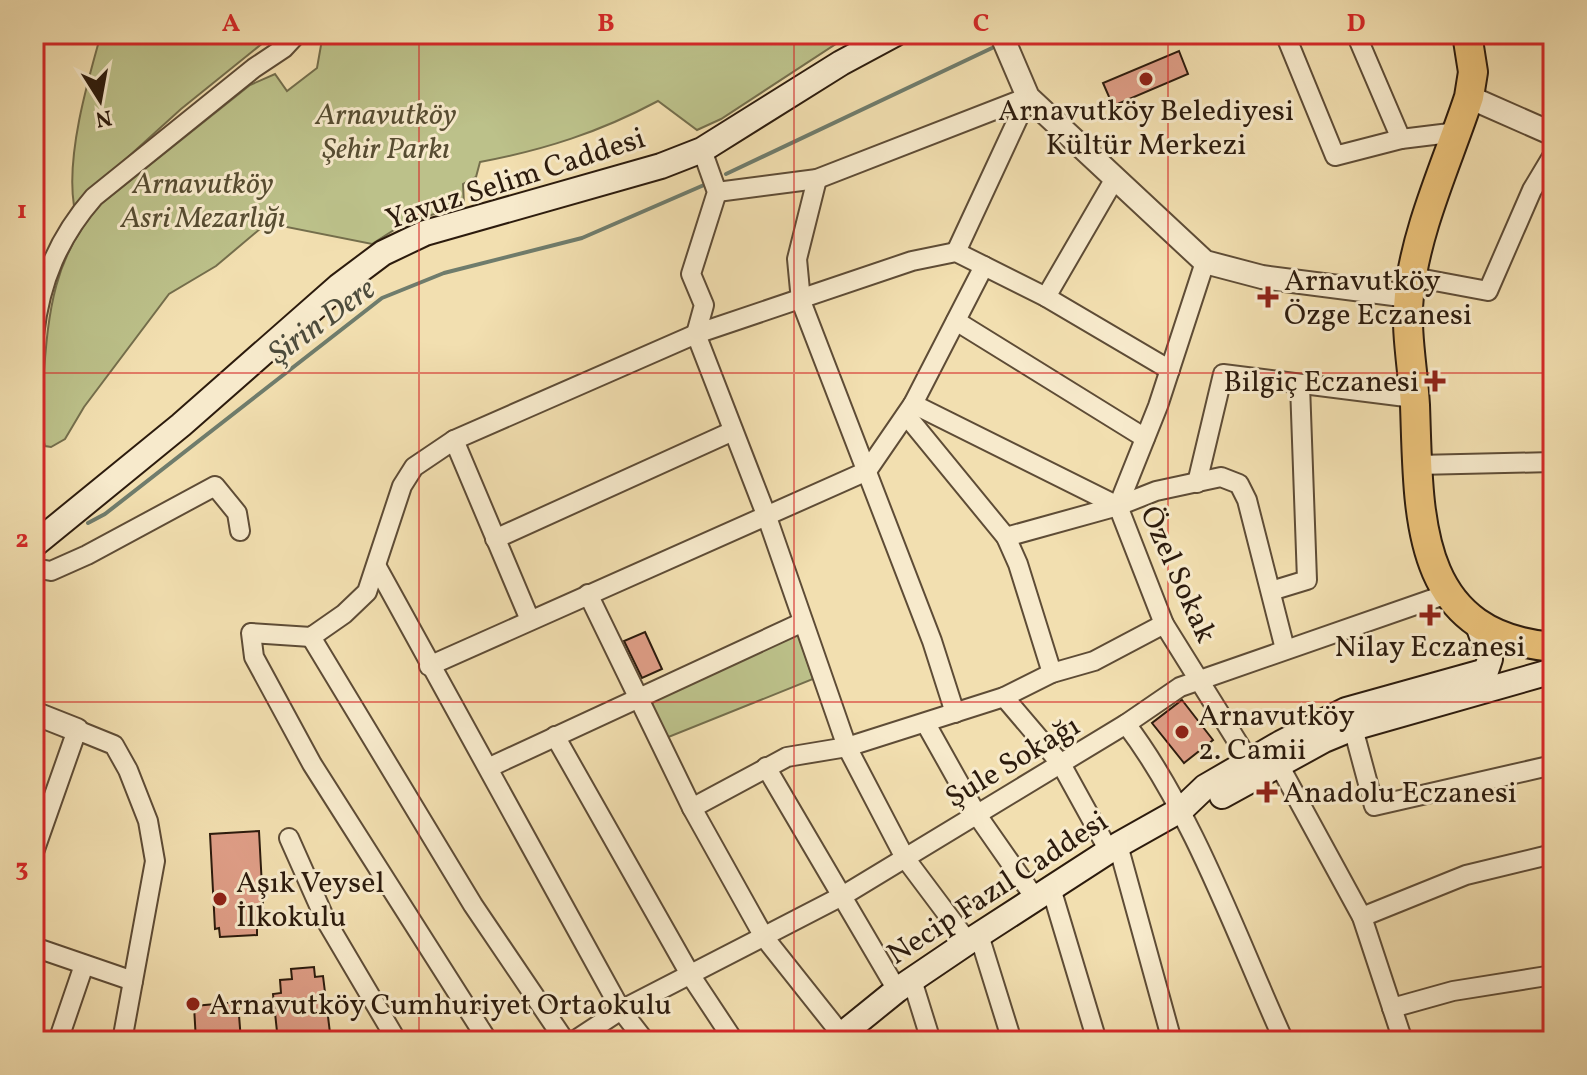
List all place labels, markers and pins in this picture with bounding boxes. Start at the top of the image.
marker: Arnavutköy Belediyesi Kültür Merkezi [1137,70,1155,88]
place label: Arnavutköy Belediyesi Kültür Merkezi [998,91,1294,167]
place label: Arnavutköy Özge Eczanesi [1284,261,1472,337]
marker: Arnavutköy Özge Eczanesi [1259,288,1277,306]
place label: Bilgiç Eczanesi [1223,362,1419,404]
marker: Bilgiç Eczanesi [1426,372,1444,390]
marker: Nilay Eczanesi [1421,606,1439,624]
place label: Nilay Eczanesi [1334,627,1526,669]
place label: Arnavutköy 2. Camii [1198,696,1355,772]
marker: Arnavutköy 2. Camii [1173,723,1191,741]
place label: Anadolu Eczanesi [1283,773,1517,815]
marker: Anadolu Eczanesi [1258,783,1276,801]
place label: Aşık Veysel İlkokulu [236,863,384,939]
marker: Aşık Veysel İlkokulu [211,890,229,908]
place label: Arnavutköy Cumhuriyet Ortaokulu [209,985,672,1027]
marker: Arnavutköy Cumhuriyet Ortaokulu [184,995,202,1013]

